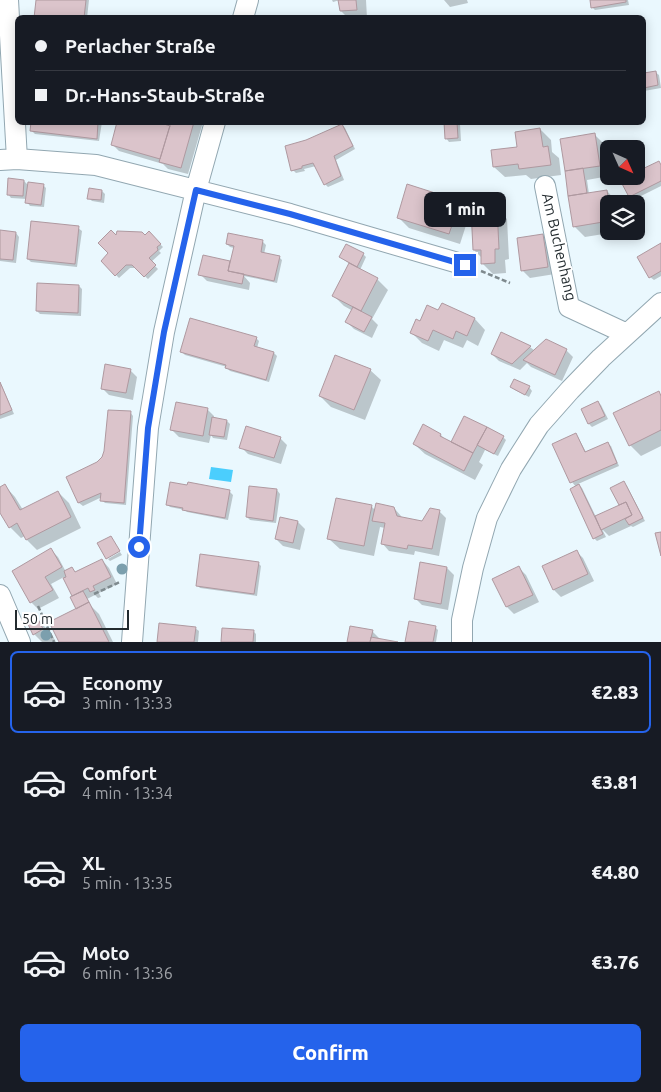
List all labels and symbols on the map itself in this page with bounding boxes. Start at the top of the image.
north arrow [600,140,645,185]
street label: Am Buchenhang [539,191,580,302]
callout: 1 min [424,192,506,228]
route end [454,254,476,276]
route start [128,536,150,558]
scale bar [15,607,129,630]

